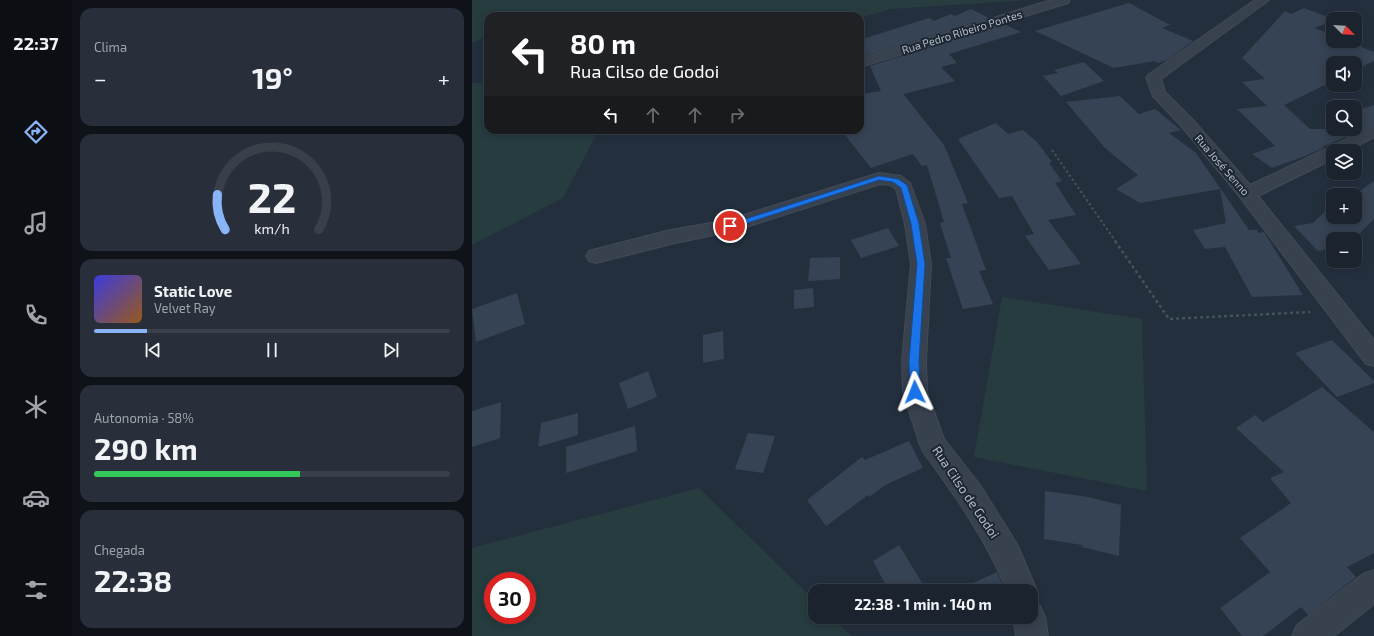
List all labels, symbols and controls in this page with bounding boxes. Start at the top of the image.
street label: Rua Pedro Ribeiro Pontes [900,7,1024,56]
north arrow [1326,12,1362,48]
map controls [1326,12,1362,268]
text: 80 m [570,26,636,60]
icon: left [504,28,556,80]
text: 22:37 [13,32,59,54]
text: Clima [94,39,127,55]
button: sound [1326,56,1362,92]
text: 19° [252,59,293,95]
text: Rua Cilso de Godoi [570,60,719,82]
text: − [94,65,107,91]
text: + [438,65,450,91]
button: search [1326,100,1362,136]
icon: left [600,104,622,126]
icon: ahead [642,104,664,126]
icon: ahead [684,104,706,126]
icon: right [726,104,748,126]
icon: directions [22,118,50,146]
street label: Rua José Senno [1192,132,1252,198]
button: layers [1326,144,1362,180]
text: 22 [248,171,296,221]
button: + [1326,188,1362,224]
icon: music [22,209,50,237]
pin [713,209,747,243]
icon: arrive [719,215,741,237]
text: km/h [254,220,290,237]
button: − [1326,232,1362,268]
text: Static Love [154,282,232,300]
text: Velvet Ray [154,300,216,316]
icon: phone [22,301,50,329]
icon: previous [142,339,164,361]
icon: pause [261,339,283,361]
icon: next [380,339,402,361]
position arrow [894,371,936,413]
icon: climate [22,393,50,421]
text: Autonomia · 58% [94,410,194,426]
text: 290 km [94,430,198,466]
street label: Rua Cilso de Godoi [929,443,1003,541]
icon: car [22,484,50,512]
text: Chegada [94,542,145,558]
text: 22:38 [94,562,172,598]
speed limit sign: 30 [484,572,536,624]
icon: filters [22,576,50,604]
text: 22:38 · 1 min · 140 m [854,595,992,613]

